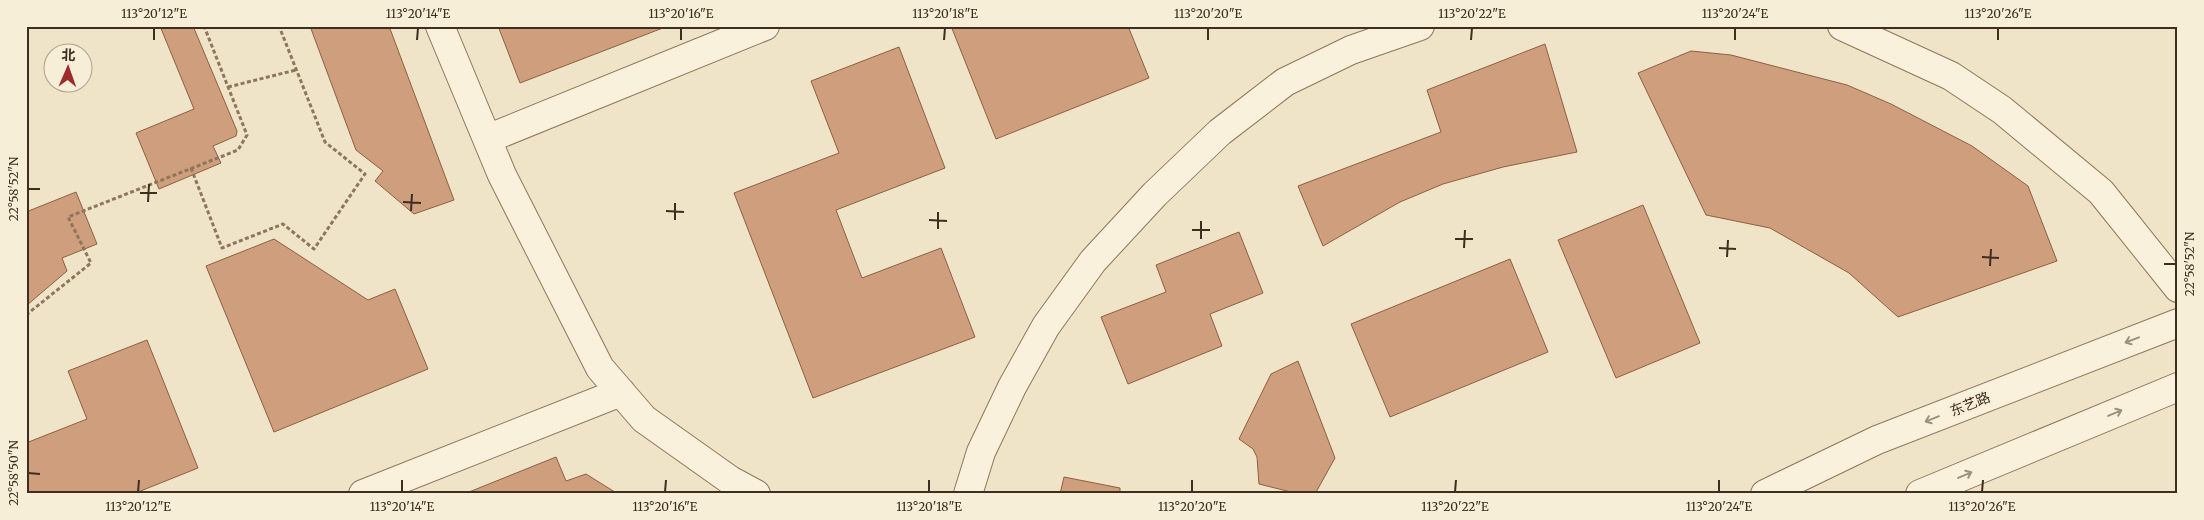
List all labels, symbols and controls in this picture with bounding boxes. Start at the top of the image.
text: 113°20'12"E [121,6,187,21]
text: 113°20'14"E [386,6,451,21]
text: 113°20'16"E [649,6,714,21]
text: 113°20'18"E [912,6,978,21]
text: 113°20'20"E [1174,6,1242,21]
text: 113°20'22"E [1438,6,1506,21]
text: 113°20'24"E [1702,6,1769,21]
text: 113°20'26"E [1965,6,2032,21]
north arrow [42,42,92,92]
text: 北 [61,46,76,64]
text: 22°58'52"N [6,156,21,221]
text: 22°58'52"N [2182,231,2197,296]
one-way arrow [2125,336,2140,346]
street label: 东艺路 [1947,388,1993,420]
one-way arrow [2107,407,2122,417]
one-way arrow [1925,414,1940,424]
text: 22°58'50"N [6,440,21,506]
one-way arrow [1957,470,1972,479]
text: 113°20'12"E [105,499,171,514]
text: 113°20'14"E [370,499,435,514]
text: 113°20'16"E [633,499,698,514]
text: 113°20'18"E [896,499,962,514]
text: 113°20'20"E [1158,499,1226,514]
text: 113°20'22"E [1421,499,1489,514]
text: 113°20'24"E [1686,499,1753,514]
text: 113°20'26"E [1949,499,2016,514]

